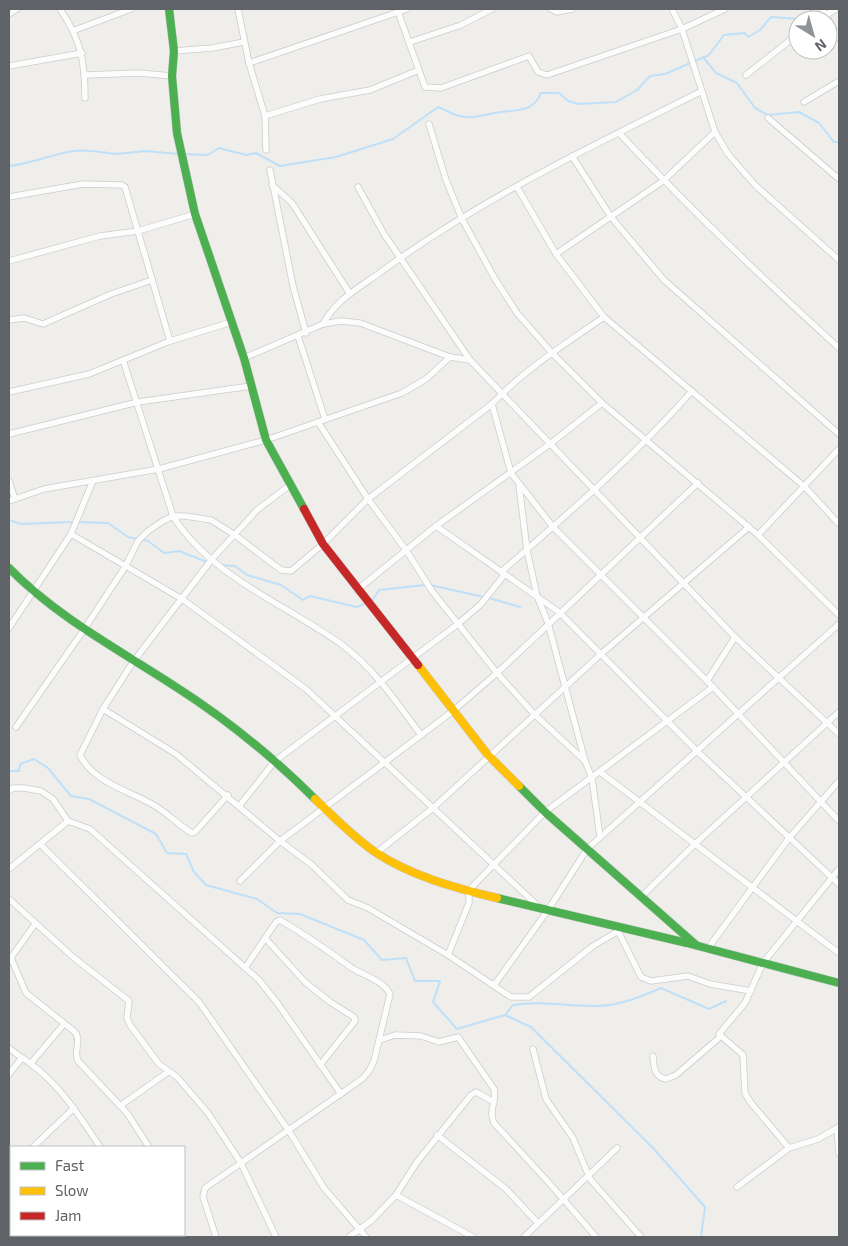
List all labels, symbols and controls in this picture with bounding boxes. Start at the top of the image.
north arrow [788,10,838,60]
text: N [812,36,830,56]
legend [10,1146,185,1236]
text: Fast [55,1156,85,1174]
text: Slow [55,1181,89,1199]
text: Jam [55,1206,81,1224]

